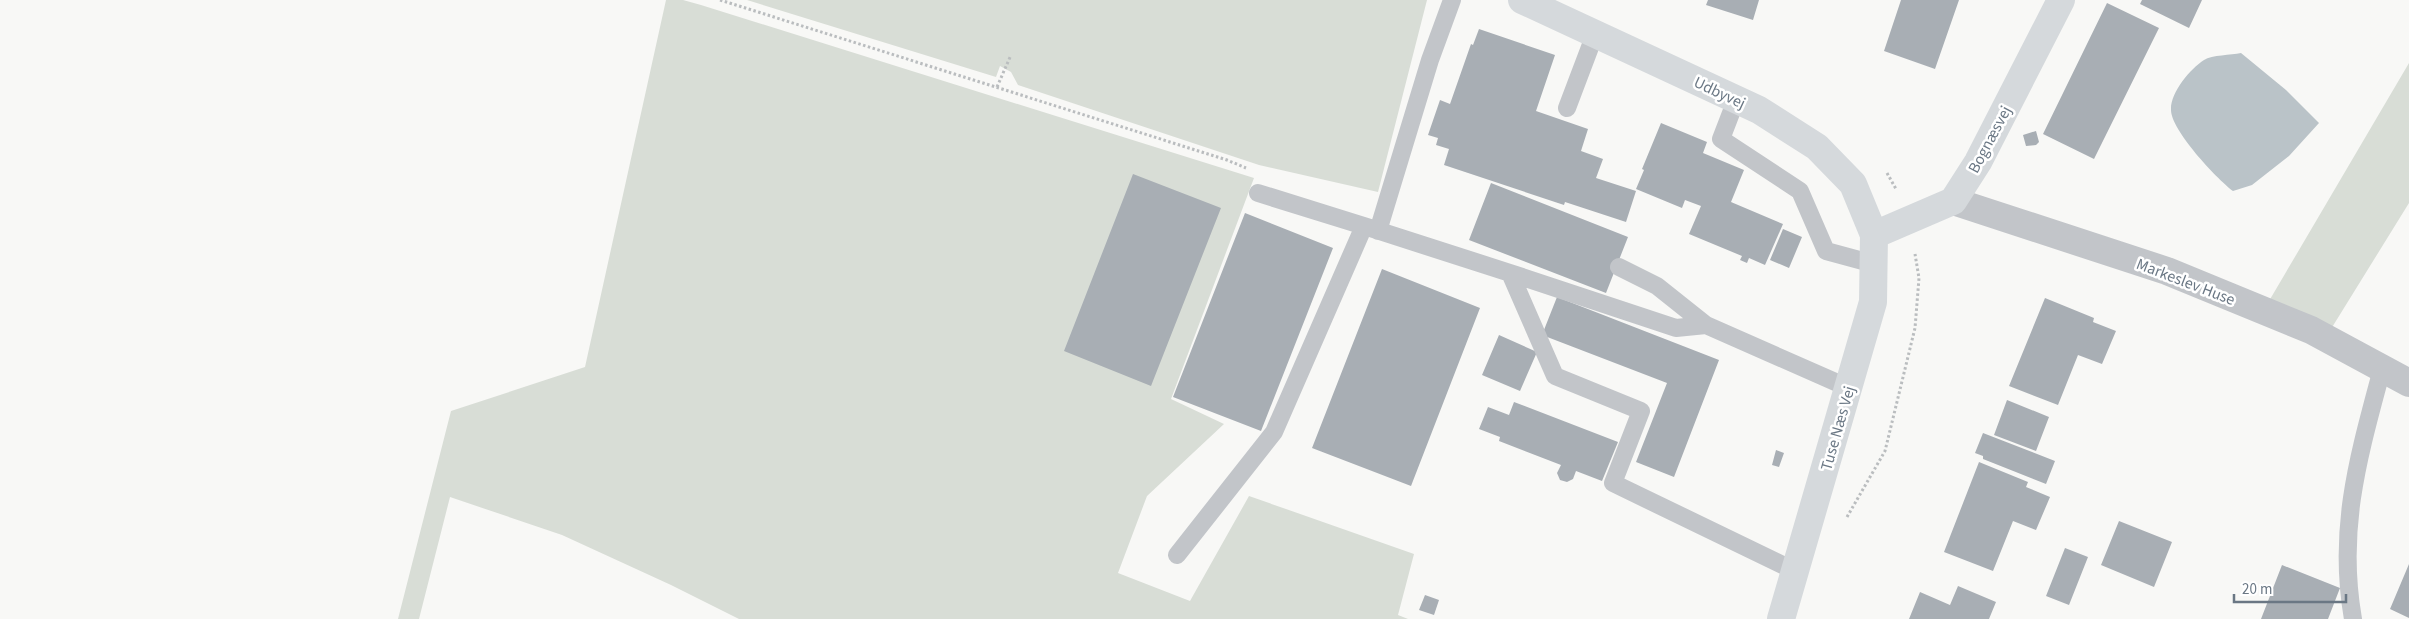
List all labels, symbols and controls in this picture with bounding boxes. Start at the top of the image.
street label: Udbyvej [1690,71,1749,114]
street label: Bognæsvej [1963,102,2017,177]
street label: Markeslev Huse [2133,253,2238,311]
street label: Tuse Næs Vej [1815,383,1861,473]
scale bar [2234,572,2346,604]
text: 20 m [2242,579,2272,600]

